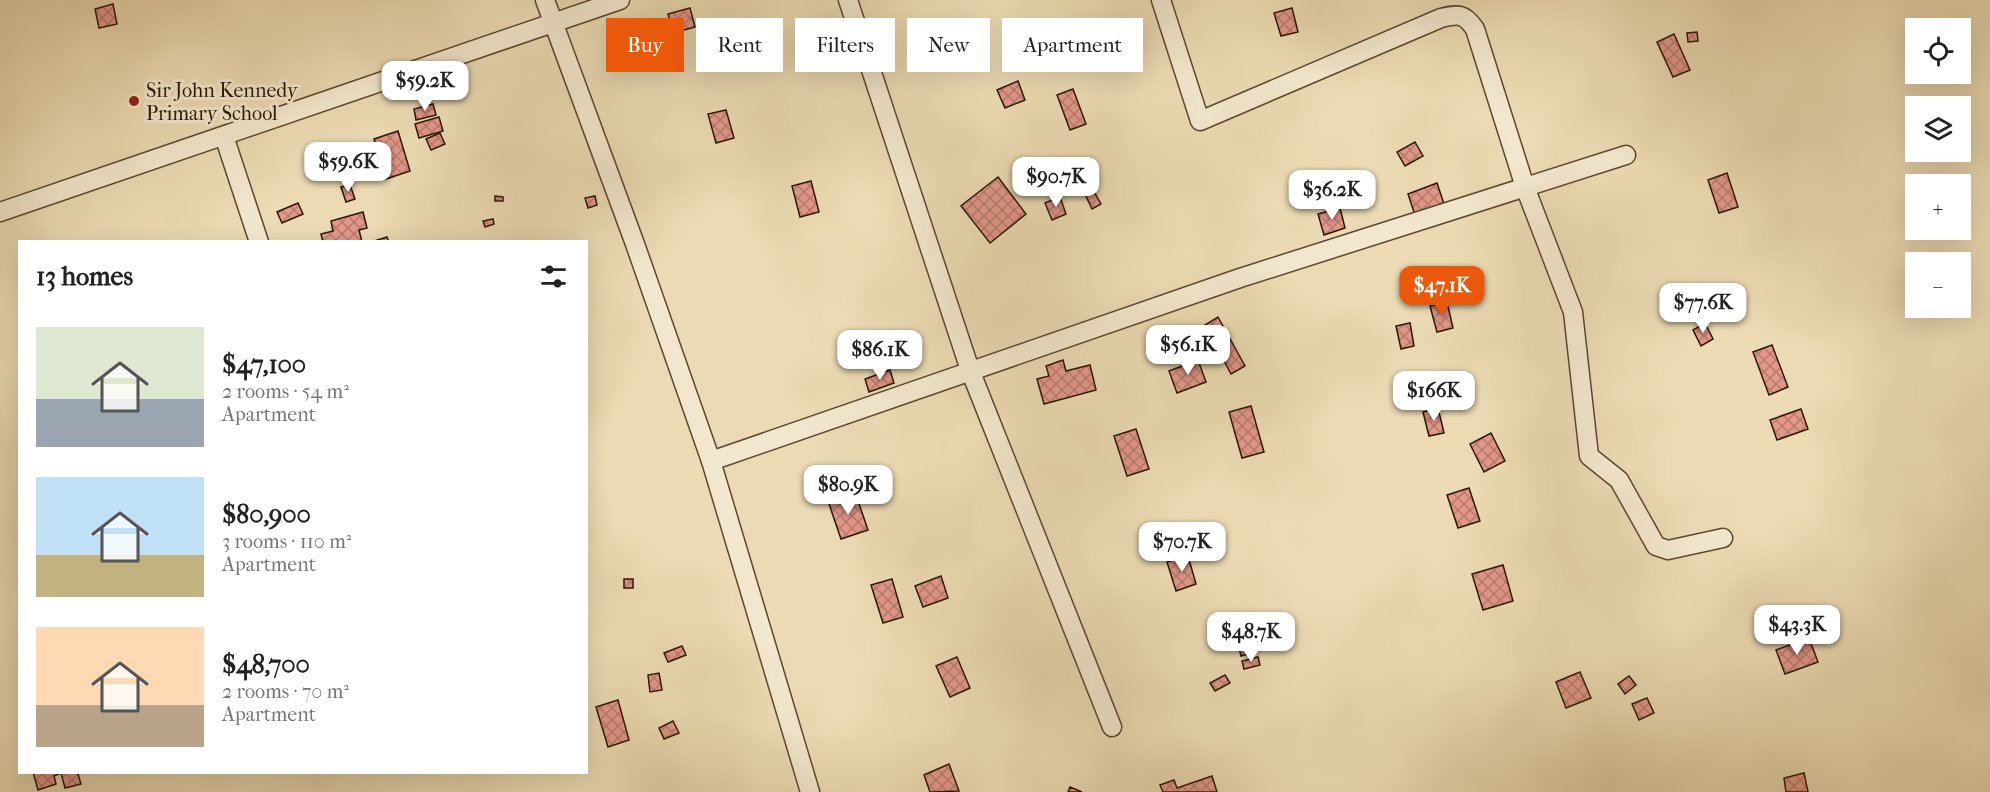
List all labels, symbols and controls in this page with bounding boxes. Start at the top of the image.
chip: Buy [606,18,684,72]
chip: Rent [696,18,783,72]
chip: Filters [795,18,895,72]
chip: New [907,18,990,72]
chip: Apartment [1002,18,1143,72]
map controls [1905,18,1971,318]
button: locate [1905,18,1971,84]
pin: $59.2K [376,61,474,112]
text: $59.2K [396,69,454,92]
place label: Sir John Kennedy Primary School [146,79,299,125]
marker: Sir John Kennedy Primary School [127,94,141,108]
button: layers [1905,96,1971,162]
pin: $59.6K [299,142,397,193]
text: $59.6K [318,150,378,173]
pin: $90.7K [1007,157,1105,208]
text: $90.7K [1026,165,1086,188]
pin: $36.2K [1283,170,1381,221]
button: + [1905,174,1971,240]
text: $36.2K [1303,178,1361,201]
button: − [1905,252,1971,318]
icon: filters [537,260,570,293]
text: 13 homes [36,261,133,292]
pin: $47.1K [1393,266,1491,317]
text: $47.1K [1413,274,1471,297]
pin: $77.6K [1654,283,1752,334]
text: $77.6K [1673,291,1733,314]
pin: $56.1K [1139,325,1237,376]
pin: $86.1K [831,330,929,381]
text: $56.1K [1160,333,1216,356]
text: $86.1K [851,338,909,361]
text: $47,100 [222,349,306,380]
icon: home [84,351,156,423]
pin: $166K [1392,371,1476,422]
text: $166K [1407,379,1461,402]
text: 2 rooms · 54 m² [222,380,349,403]
text: Apartment [222,403,316,426]
pin: $80.9K [799,465,897,516]
text: $80.9K [818,473,878,496]
text: $80,900 [222,499,311,530]
icon: home [84,501,156,573]
pin: $70.7K [1133,522,1231,573]
text: 3 rooms · 110 m² [222,530,351,553]
text: $70.7K [1153,530,1211,553]
text: Apartment [222,553,316,576]
pin: $43.3K [1748,605,1846,656]
pin: $48.7K [1202,612,1300,663]
text: $43.3K [1768,613,1826,636]
text: $48.7K [1221,620,1281,643]
text: $48,700 [222,649,310,680]
icon: home [84,651,156,723]
text: 2 rooms · 70 m² [222,680,349,703]
text: Apartment [222,703,316,726]

